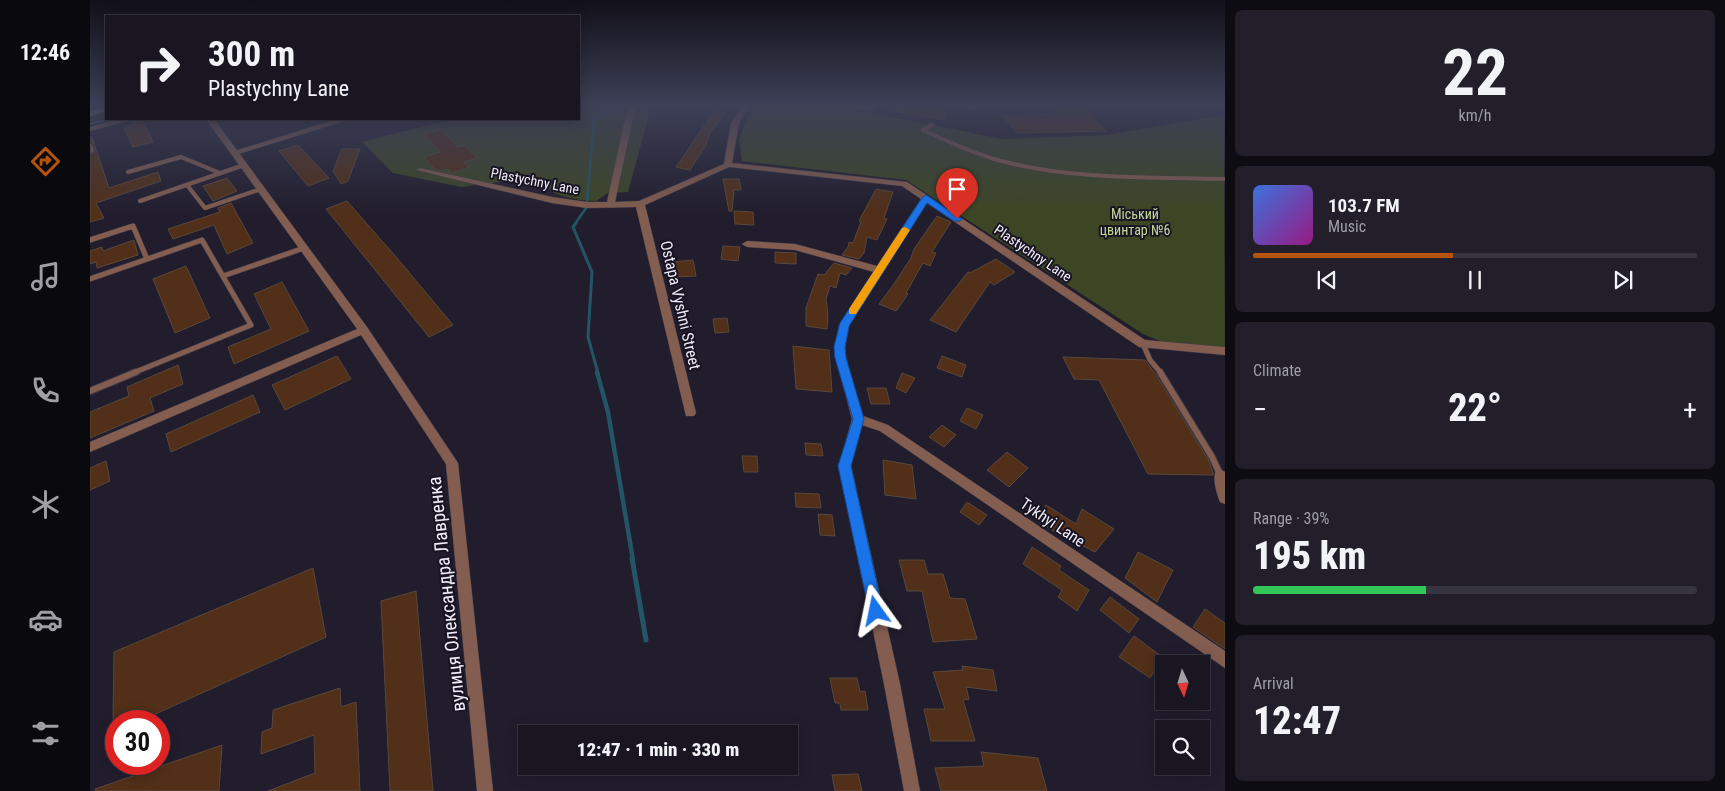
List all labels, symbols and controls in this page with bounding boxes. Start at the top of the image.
text: 300 m [208,34,295,75]
icon: right [125,35,190,100]
text: 22 [1442,35,1508,111]
text: 12:46 [20,40,70,65]
text: Plastychny Lane [208,76,349,101]
text: km/h [1459,106,1491,125]
icon: directions [28,144,63,179]
street label: Plastychny Lane [489,165,581,197]
pin [936,168,978,219]
icon: arrive [943,175,971,203]
text: 103.7 FM [1328,194,1400,217]
park label: Міський цвинтар №6 [1100,206,1170,238]
text: Music [1328,217,1366,236]
street label: Plastychny Lane [991,221,1075,285]
street label: Ostapa Vyshni Street [656,239,705,372]
icon: music [28,259,63,294]
icon: previous [1313,266,1341,294]
icon: pause [1461,266,1489,294]
icon: next [1609,266,1637,294]
text: Climate [1253,361,1301,380]
icon: phone [28,373,63,408]
text: 22° [1448,386,1502,430]
text: − [1253,393,1267,426]
text: + [1683,393,1697,426]
street label: вулиця Олександра Лавренка [423,475,470,713]
icon: climate [28,487,63,522]
street label: Tykhyi Lane [1017,494,1089,551]
text: Range · 39% [1253,509,1329,528]
text: 195 km [1253,534,1366,578]
position arrow [849,584,901,636]
icon: car [28,602,63,637]
north arrow [1155,655,1210,710]
map controls [1155,655,1210,775]
text: Arrival [1253,674,1294,693]
text: 12:47 [1253,699,1341,743]
speed limit sign: 30 [105,710,170,775]
icon: filters [28,716,63,751]
button: search [1155,720,1210,775]
text: 12:47 · 1 min · 330 m [577,738,739,761]

